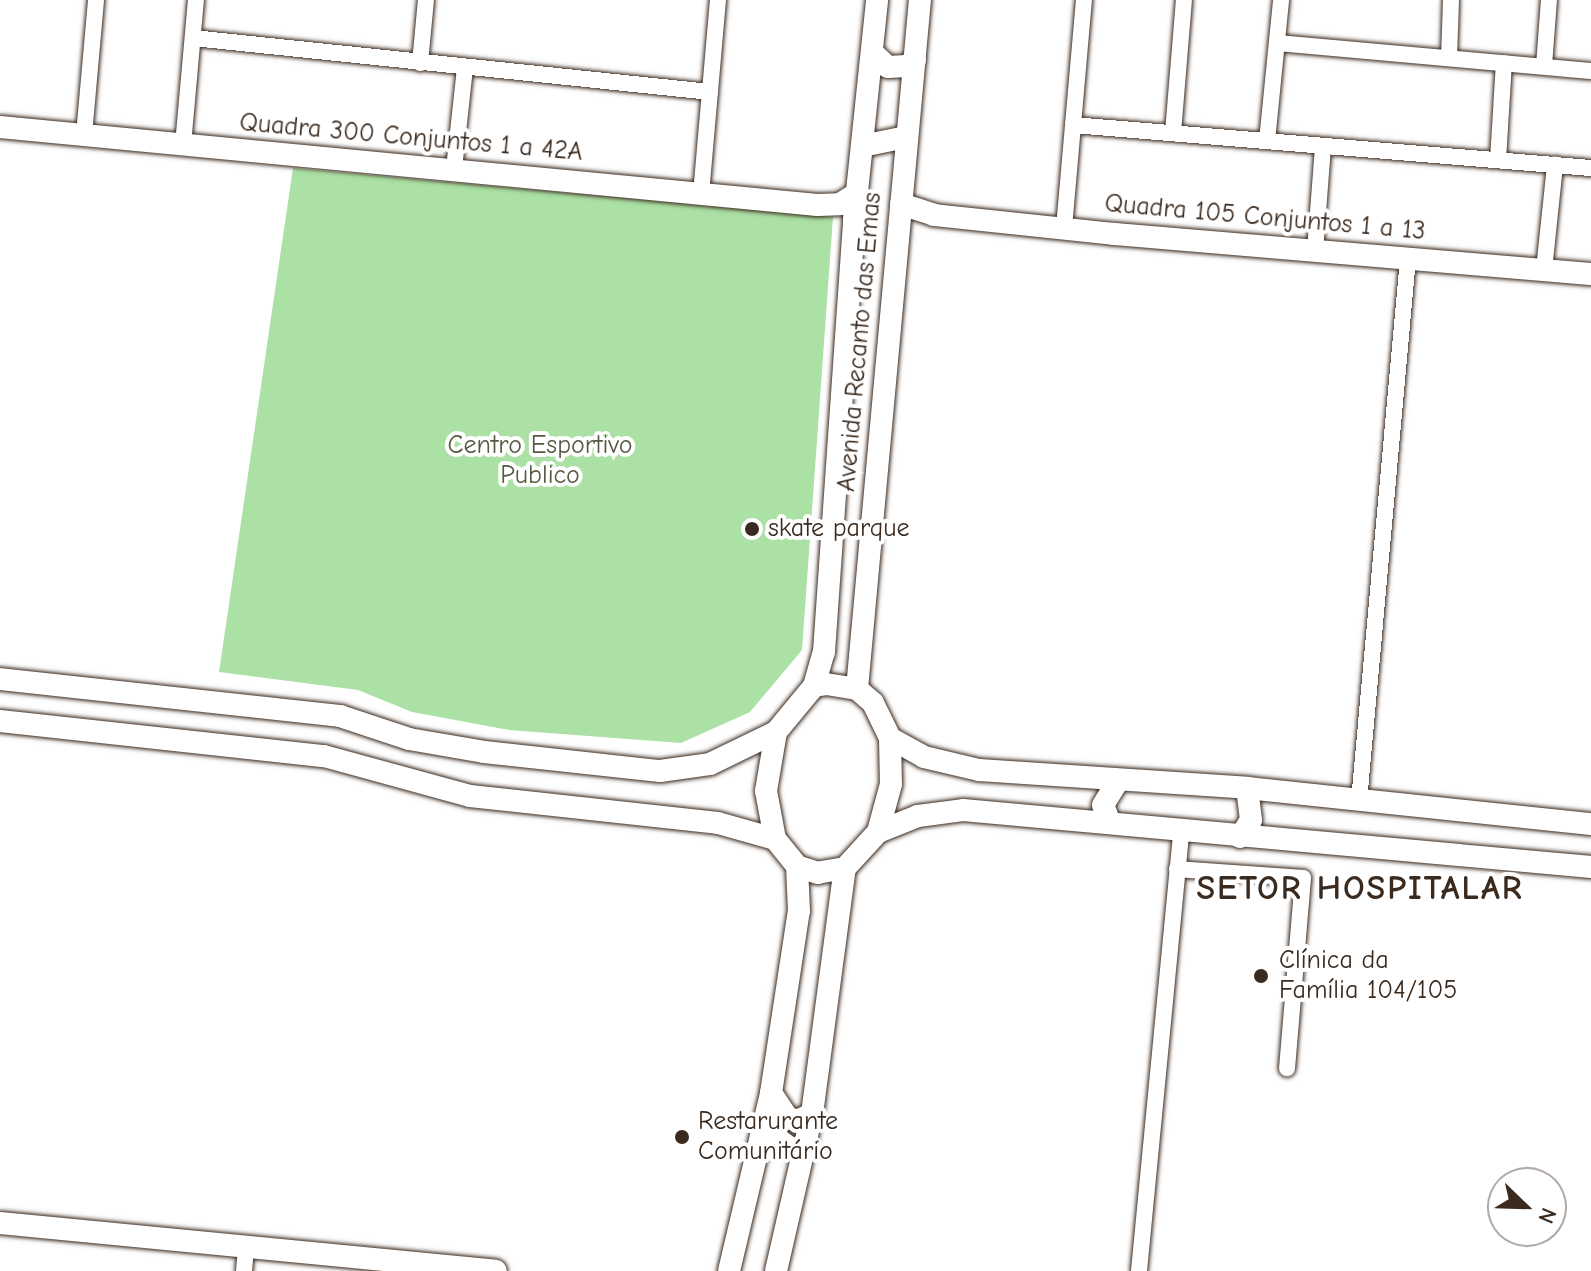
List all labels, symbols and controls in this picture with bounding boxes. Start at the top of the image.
street label: Quadra 300 Conjuntos 1 a 42A [238,107,584,169]
street label: Quadra 105 Conjuntos 1 a 13 [1103,188,1427,248]
street label: Avenida Recanto das Emas [831,191,889,493]
park label: Centro Esportivo Publico [448,430,632,492]
place label: skate parque [768,513,909,545]
marker: skate parque [743,520,761,538]
district label: SETOR HOSPITALAR [1197,869,1523,909]
place label: Clínica da Família 104/105 [1279,945,1457,1006]
marker: Clínica da Família 104/105 [1250,965,1272,987]
place label: Restarurante Comunitário [698,1106,838,1168]
marker: Restarurante Comunitário [673,1128,691,1146]
north arrow [1487,1167,1567,1247]
text: N [1532,1204,1562,1227]

